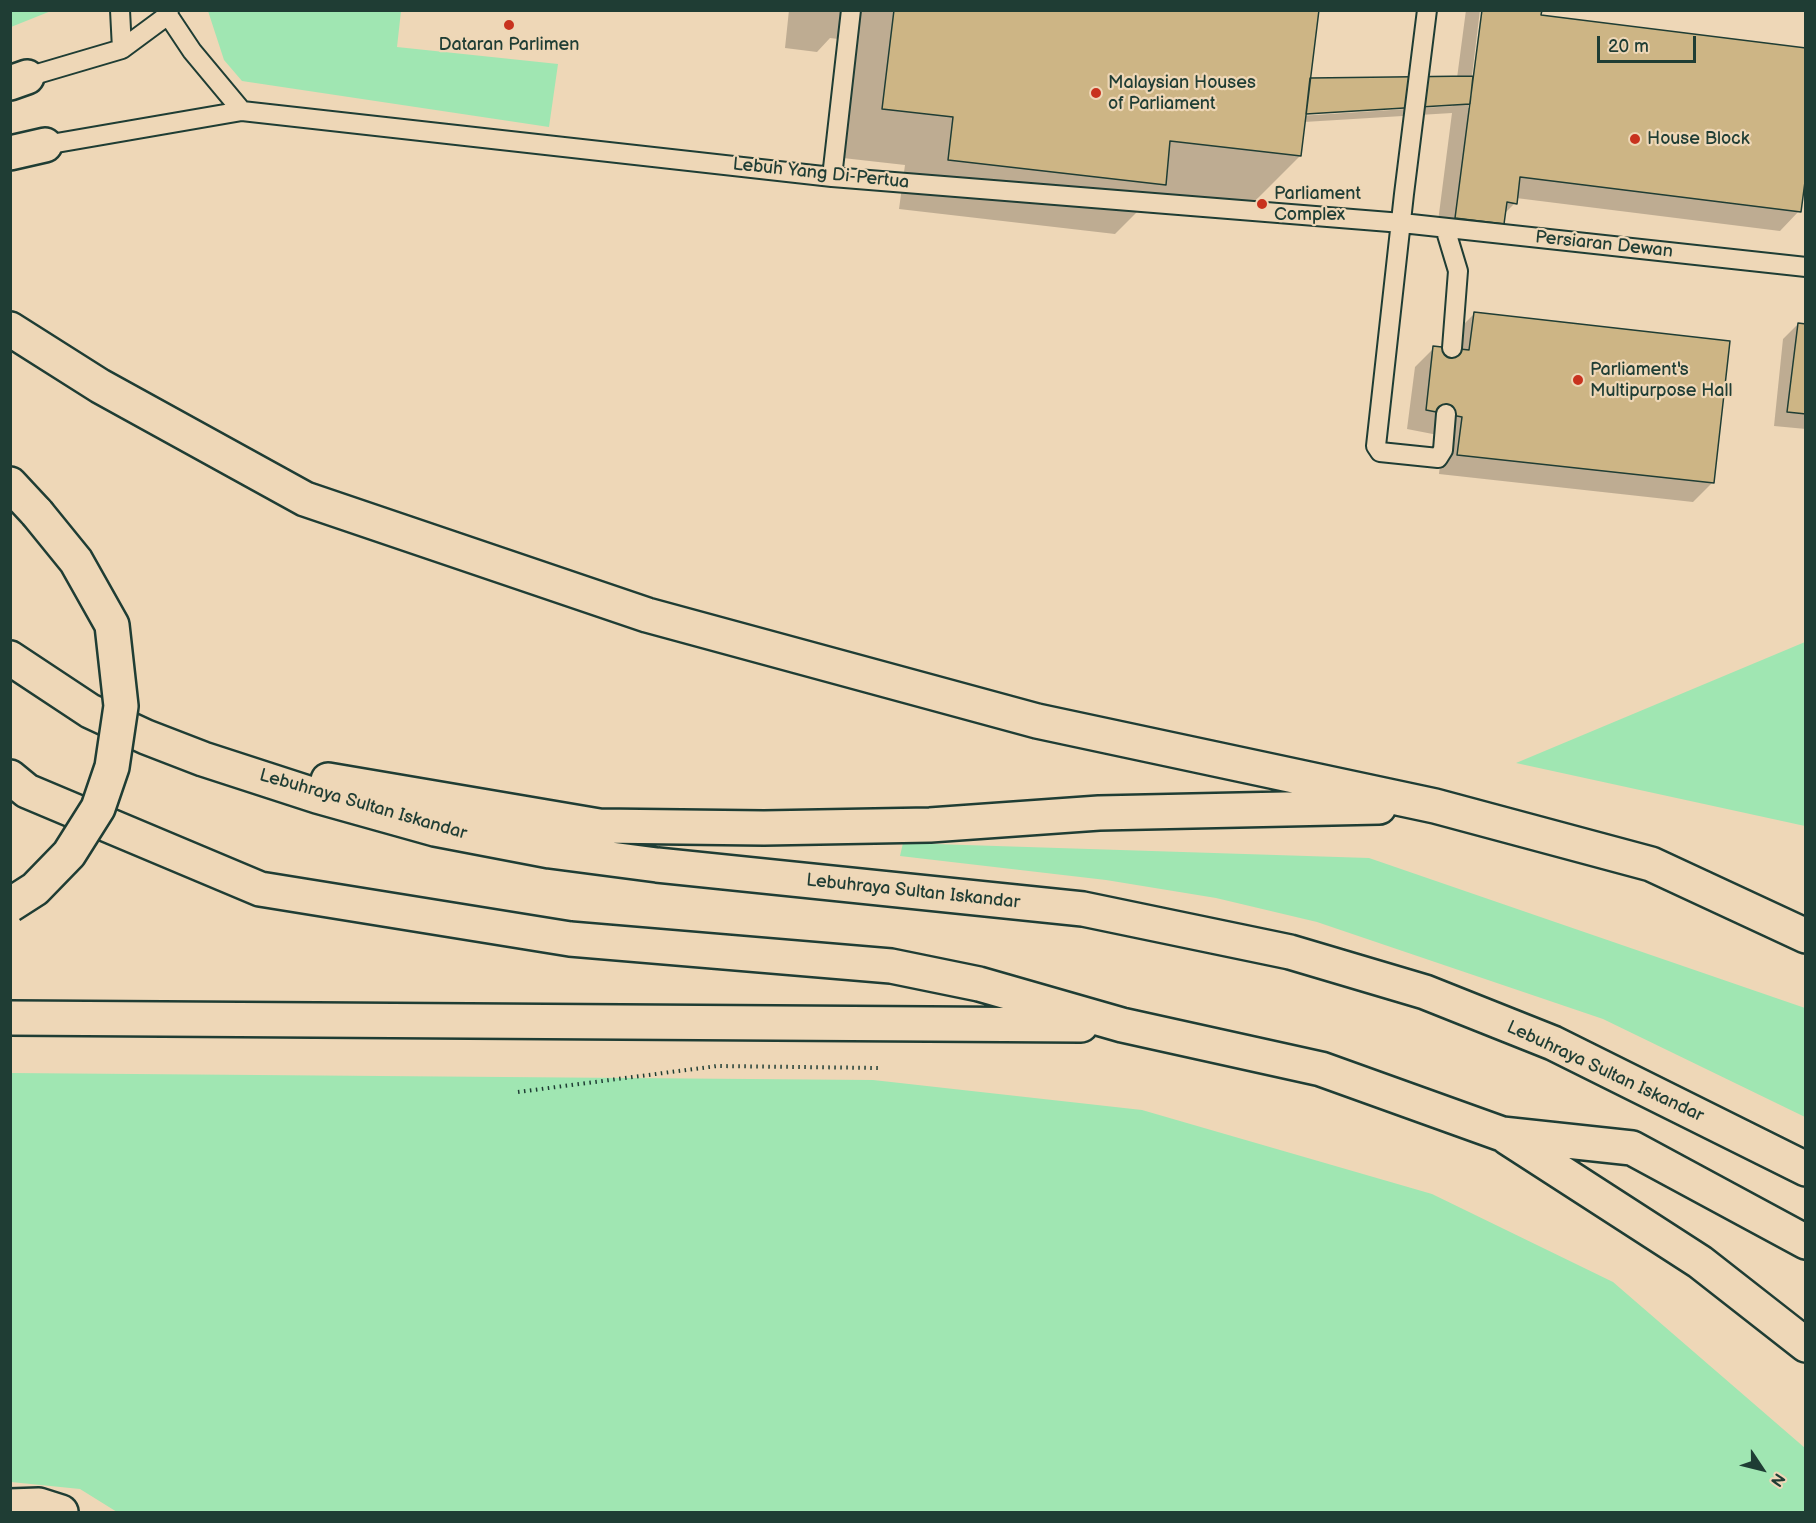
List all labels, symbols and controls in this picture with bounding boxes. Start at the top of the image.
marker: Dataran Parlimen [502,18,516,32]
scale bar [1600,24,1699,62]
place label: Dataran Parlimen [439,34,579,56]
text: 20 m [1608,36,1649,57]
place label: Malaysian Houses of Parliament [1108,72,1256,115]
marker: Malaysian Houses of Parliament [1089,86,1103,100]
place label: House Block [1647,128,1750,150]
marker: House Block [1628,132,1642,146]
street label: Lebuh Yang Di-Pertua [732,154,910,194]
place label: Parliament Complex [1274,183,1361,226]
marker: Parliament Complex [1255,197,1269,211]
street label: Persiaran Dewan [1534,227,1674,263]
place label: Parliament's Multipurpose Hall [1590,359,1733,401]
marker: Parliament's Multipurpose Hall [1571,373,1585,387]
street label: Lebuhraya Sultan Iskandar [257,765,469,845]
street label: Lebuhraya Sultan Iskandar [805,870,1021,914]
street label: Lebuhraya Sultan Iskandar [1503,1017,1707,1127]
north arrow [1732,1439,1792,1499]
text: N [1766,1469,1788,1490]

